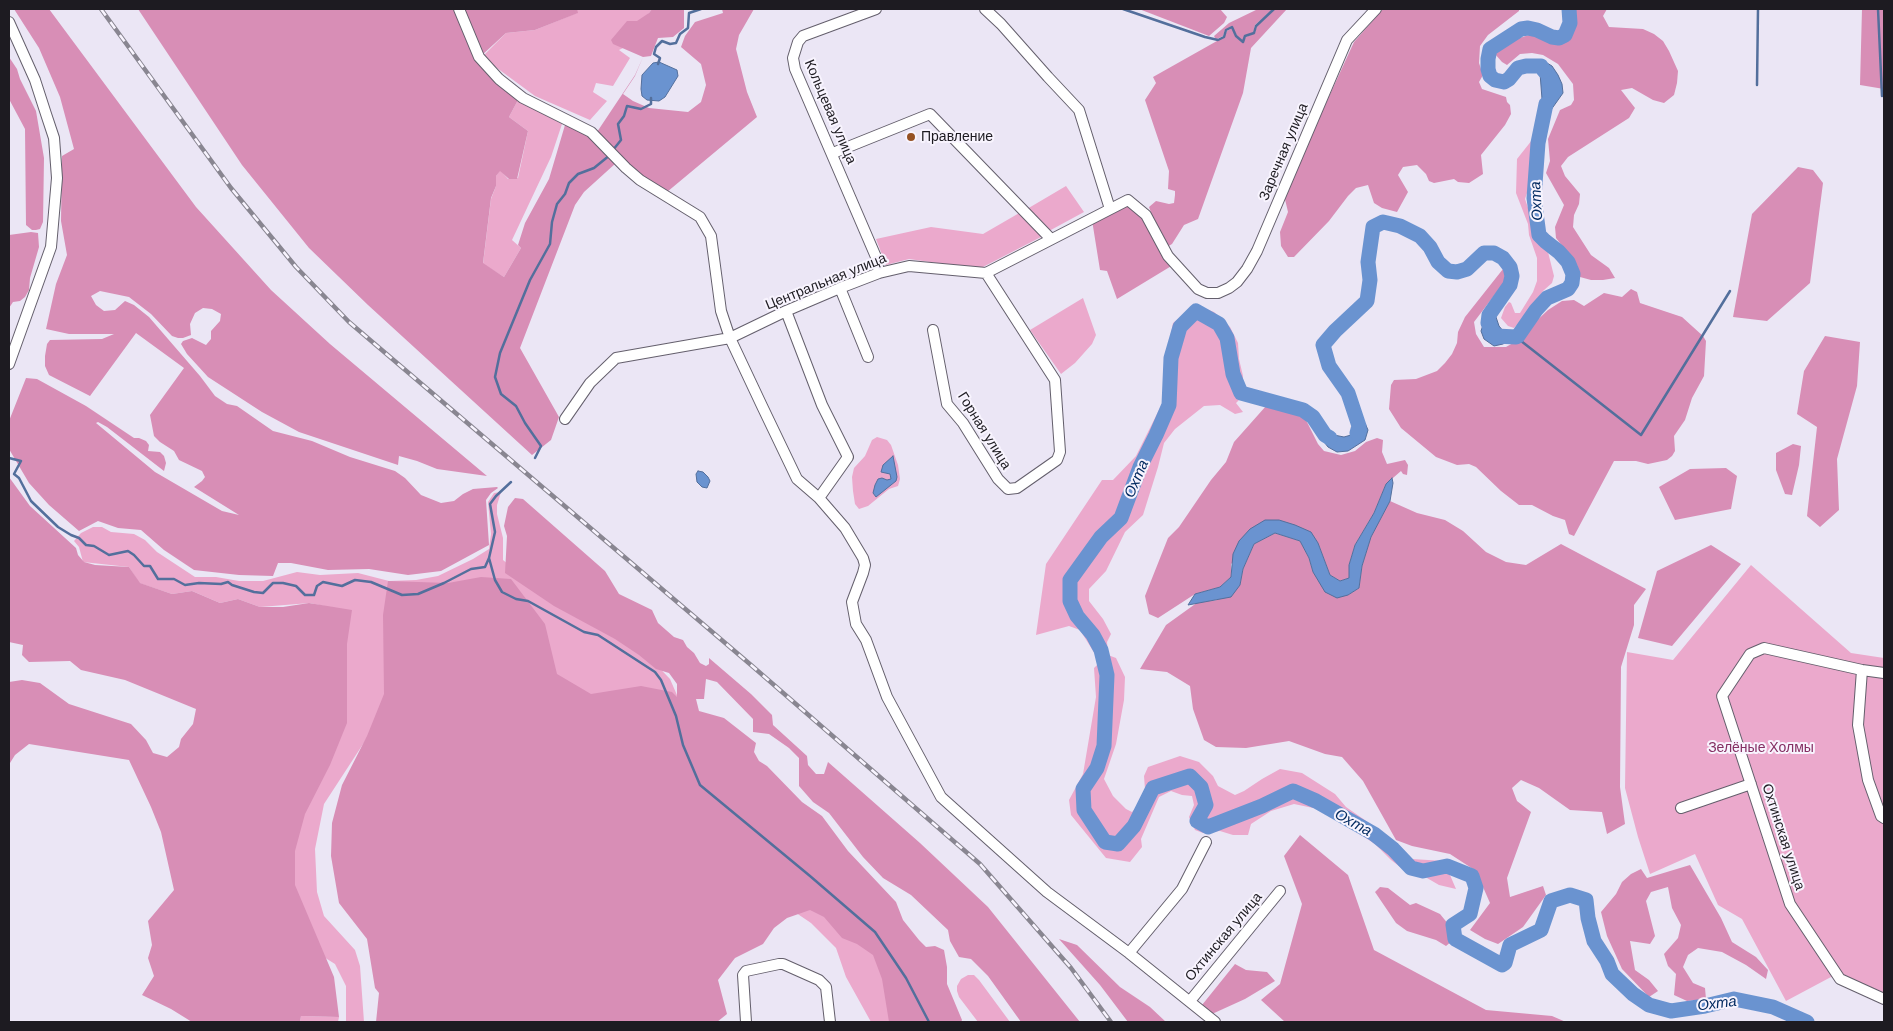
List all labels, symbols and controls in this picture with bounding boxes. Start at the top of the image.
street label: Кольцевая улица [800,57,860,167]
street label: Заречная улица [1256,101,1312,203]
place label: Правление [921,129,993,145]
marker: Правление [905,131,917,143]
water label: Охта [1527,181,1547,221]
street label: Центральная улица [763,250,889,314]
street label: Горная улица [954,389,1014,473]
water label: Охта [1121,457,1153,501]
park label: Зелёные Холмы [1708,740,1814,756]
street label: Охтинская улица [1758,782,1808,892]
water label: Охта [1331,806,1375,840]
street label: Охтинская улица [1182,889,1266,985]
water label: Охта [1696,993,1738,1015]

